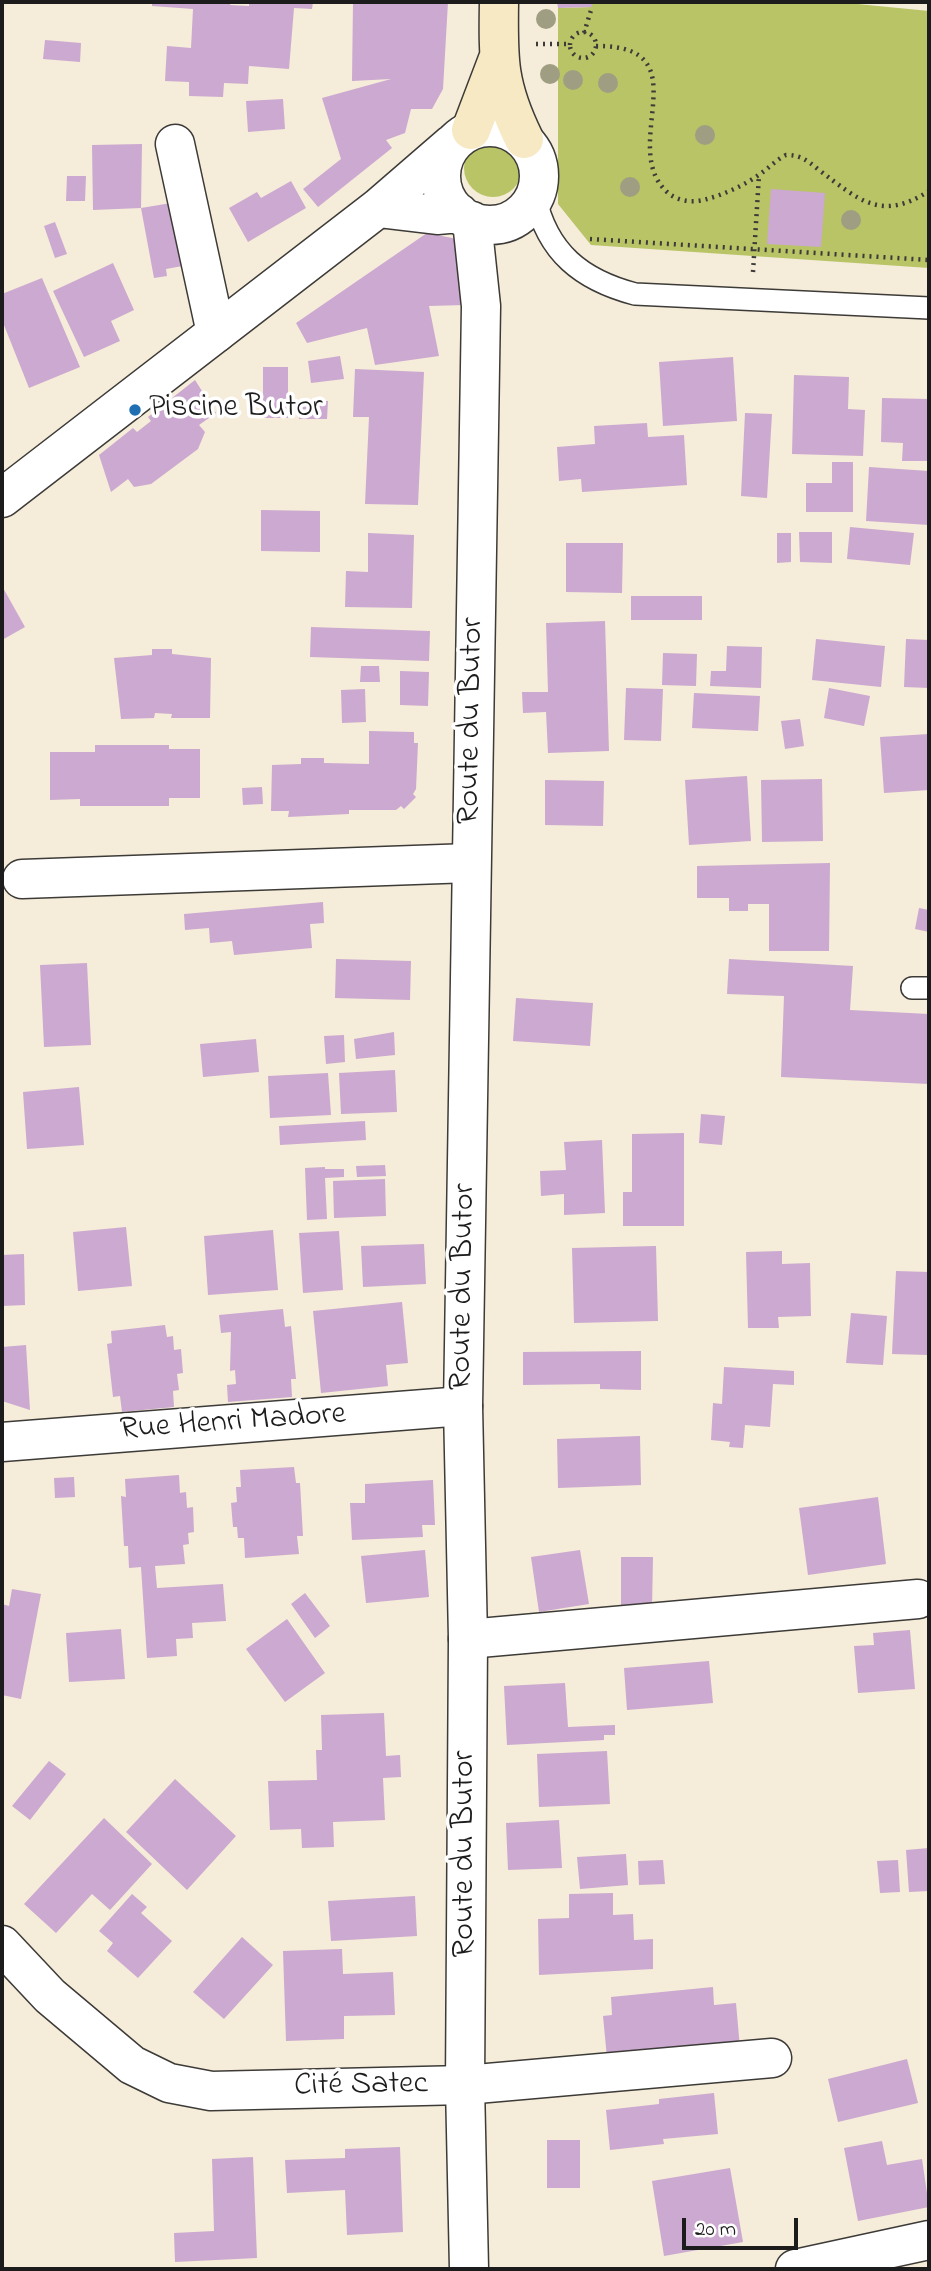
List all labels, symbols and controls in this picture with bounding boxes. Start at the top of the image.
place label: Piscine Butor [149,391,323,429]
marker: Piscine Butor [127,402,143,418]
street label: Route du Butor [452,617,494,825]
street label: Route du Butor [444,1183,486,1391]
street label: Rue Henri Madore [119,1397,347,1451]
street label: Route du Butor [448,1751,486,1957]
street label: Cité Satec [294,2067,428,2107]
scale bar [686,2204,802,2248]
text: 20 m [695,2215,736,2245]

